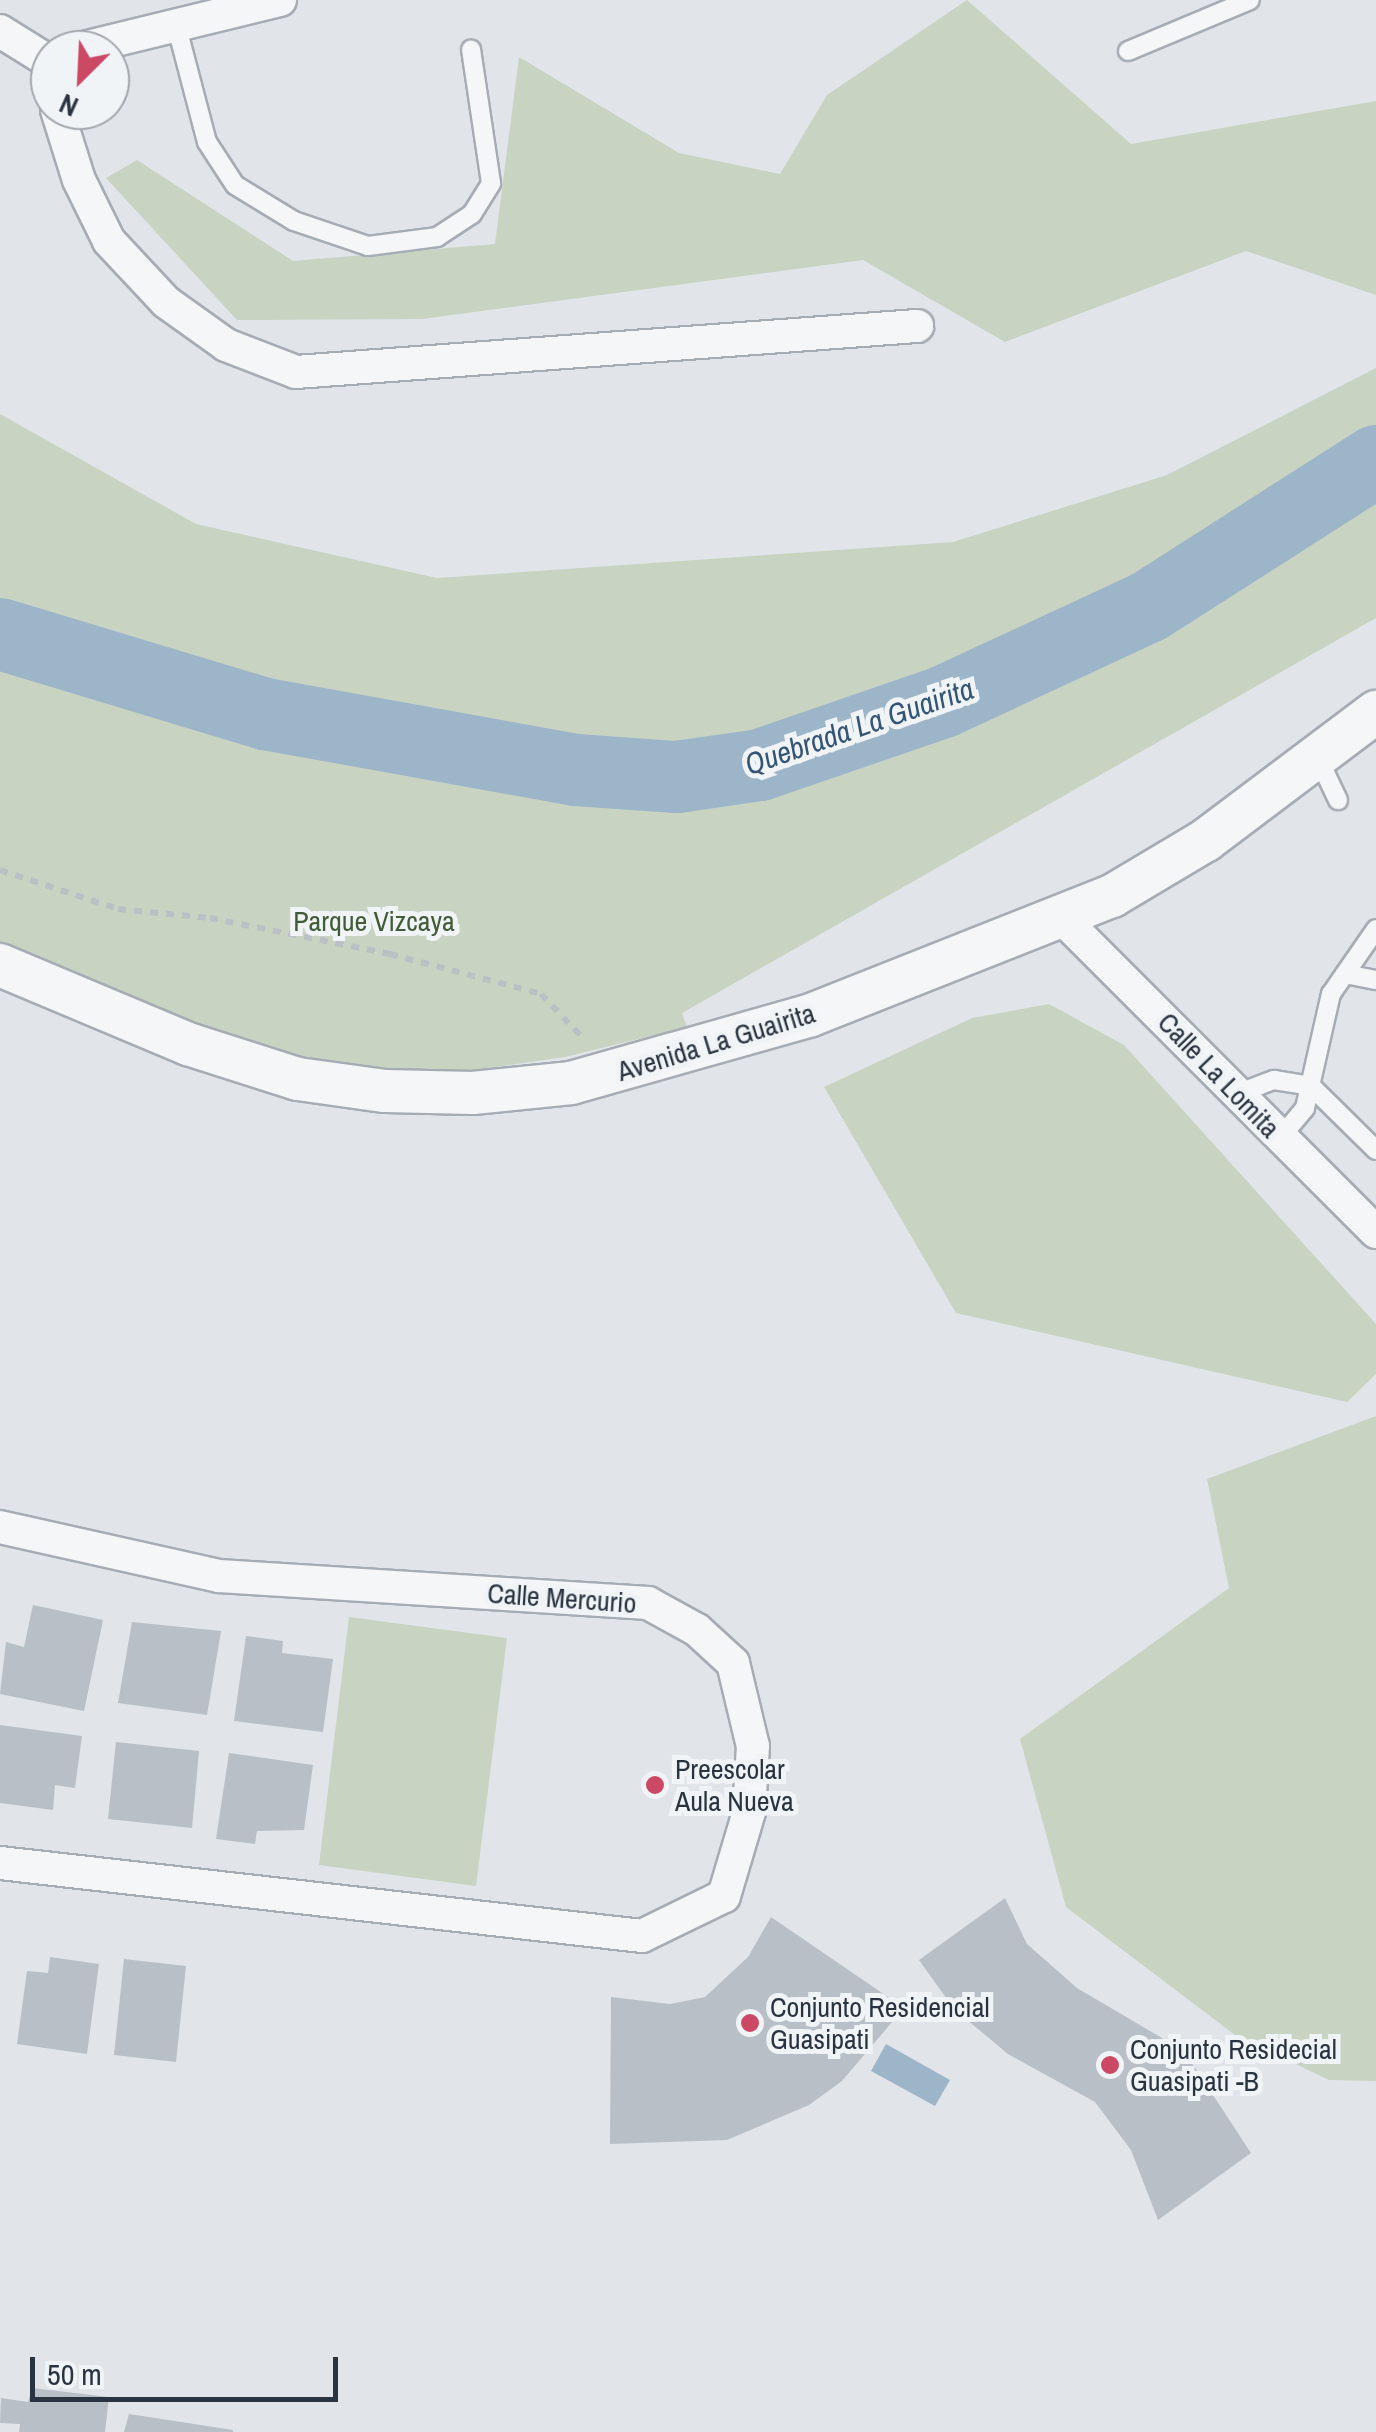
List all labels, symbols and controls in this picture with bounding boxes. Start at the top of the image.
north arrow [30,30,130,130]
text: N [53,85,84,126]
water label: Quebrada La Guairita [740,670,978,782]
park label: Parque Vizcaya [293,904,455,938]
street label: Avenida La Guairita [613,996,819,1088]
street label: Calle La Lomita [1151,1005,1287,1145]
street label: Calle Mercurio [486,1576,638,1620]
place label: Preescolar Aula Nueva [675,1752,794,1818]
marker: Preescolar Aula Nueva [644,1774,666,1796]
place label: Conjunto Residencial Guasipati [770,1990,990,2056]
marker: Conjunto Residencial Guasipati [739,2012,761,2034]
place label: Conjunto Residecial Guasipati -B [1130,2032,1337,2098]
marker: Conjunto Residecial Guasipati -B [1099,2054,1121,2076]
scale bar [35,2337,342,2399]
text: 50 m [47,2354,102,2394]

